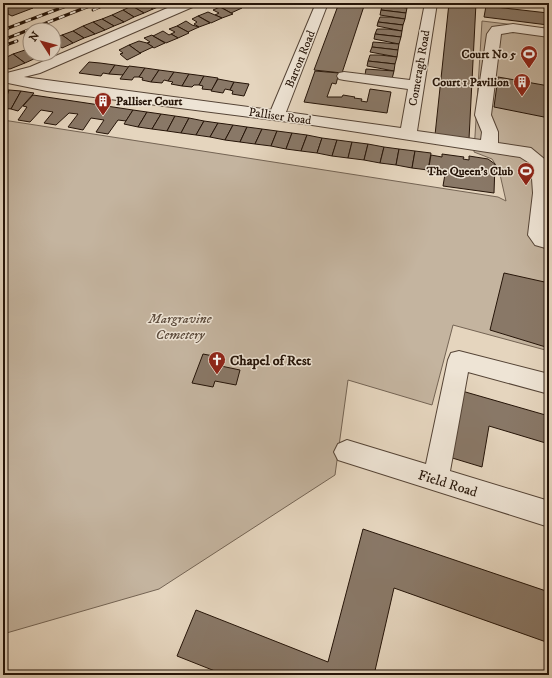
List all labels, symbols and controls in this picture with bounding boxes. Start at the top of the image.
north arrow [22,22,62,62]
street label: Barton Road [282,28,319,90]
text: N [26,29,43,44]
street label: Comeragh Road [405,29,434,107]
sports icon: Court No 5 [519,44,539,69]
place label: Court No 5 [462,47,516,62]
building icon: Court 1 Pavilion [512,72,532,97]
place label: Court 1 Pavilion [432,75,510,90]
building icon: Palliser Court [93,91,113,116]
place label: Palliser Court [116,94,182,109]
street label: Palliser Road [248,105,312,128]
sports icon: The Queen’s Club [516,161,536,186]
place label: The Queen’s Club [426,164,513,179]
park label: Margravine Cemetery [148,310,213,344]
church icon: Chapel of Rest [207,350,227,375]
place label: Chapel of Rest [230,352,312,370]
street label: Field Road [416,466,480,502]

